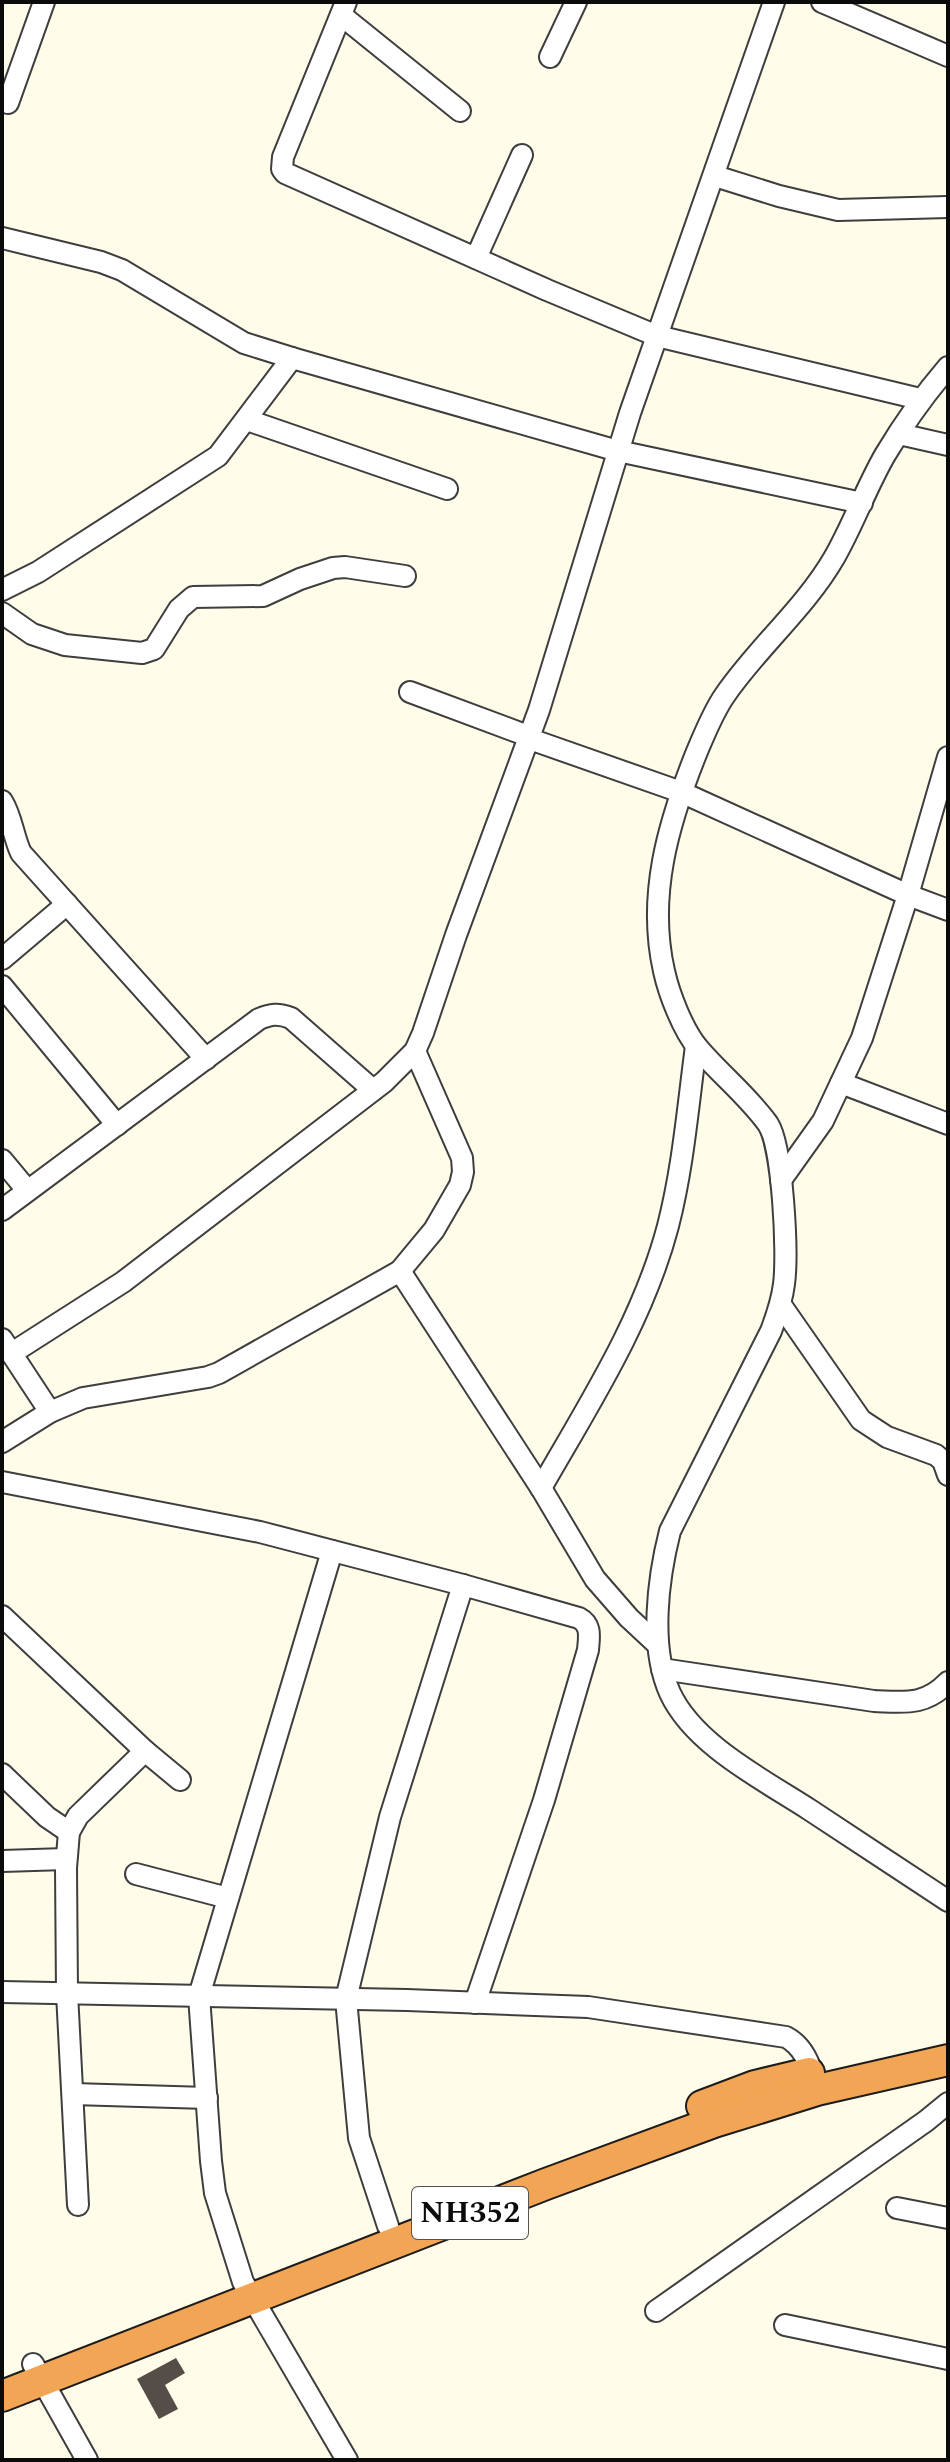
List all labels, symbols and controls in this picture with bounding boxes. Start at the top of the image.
road number: NH352 [412,2187,528,2239]

